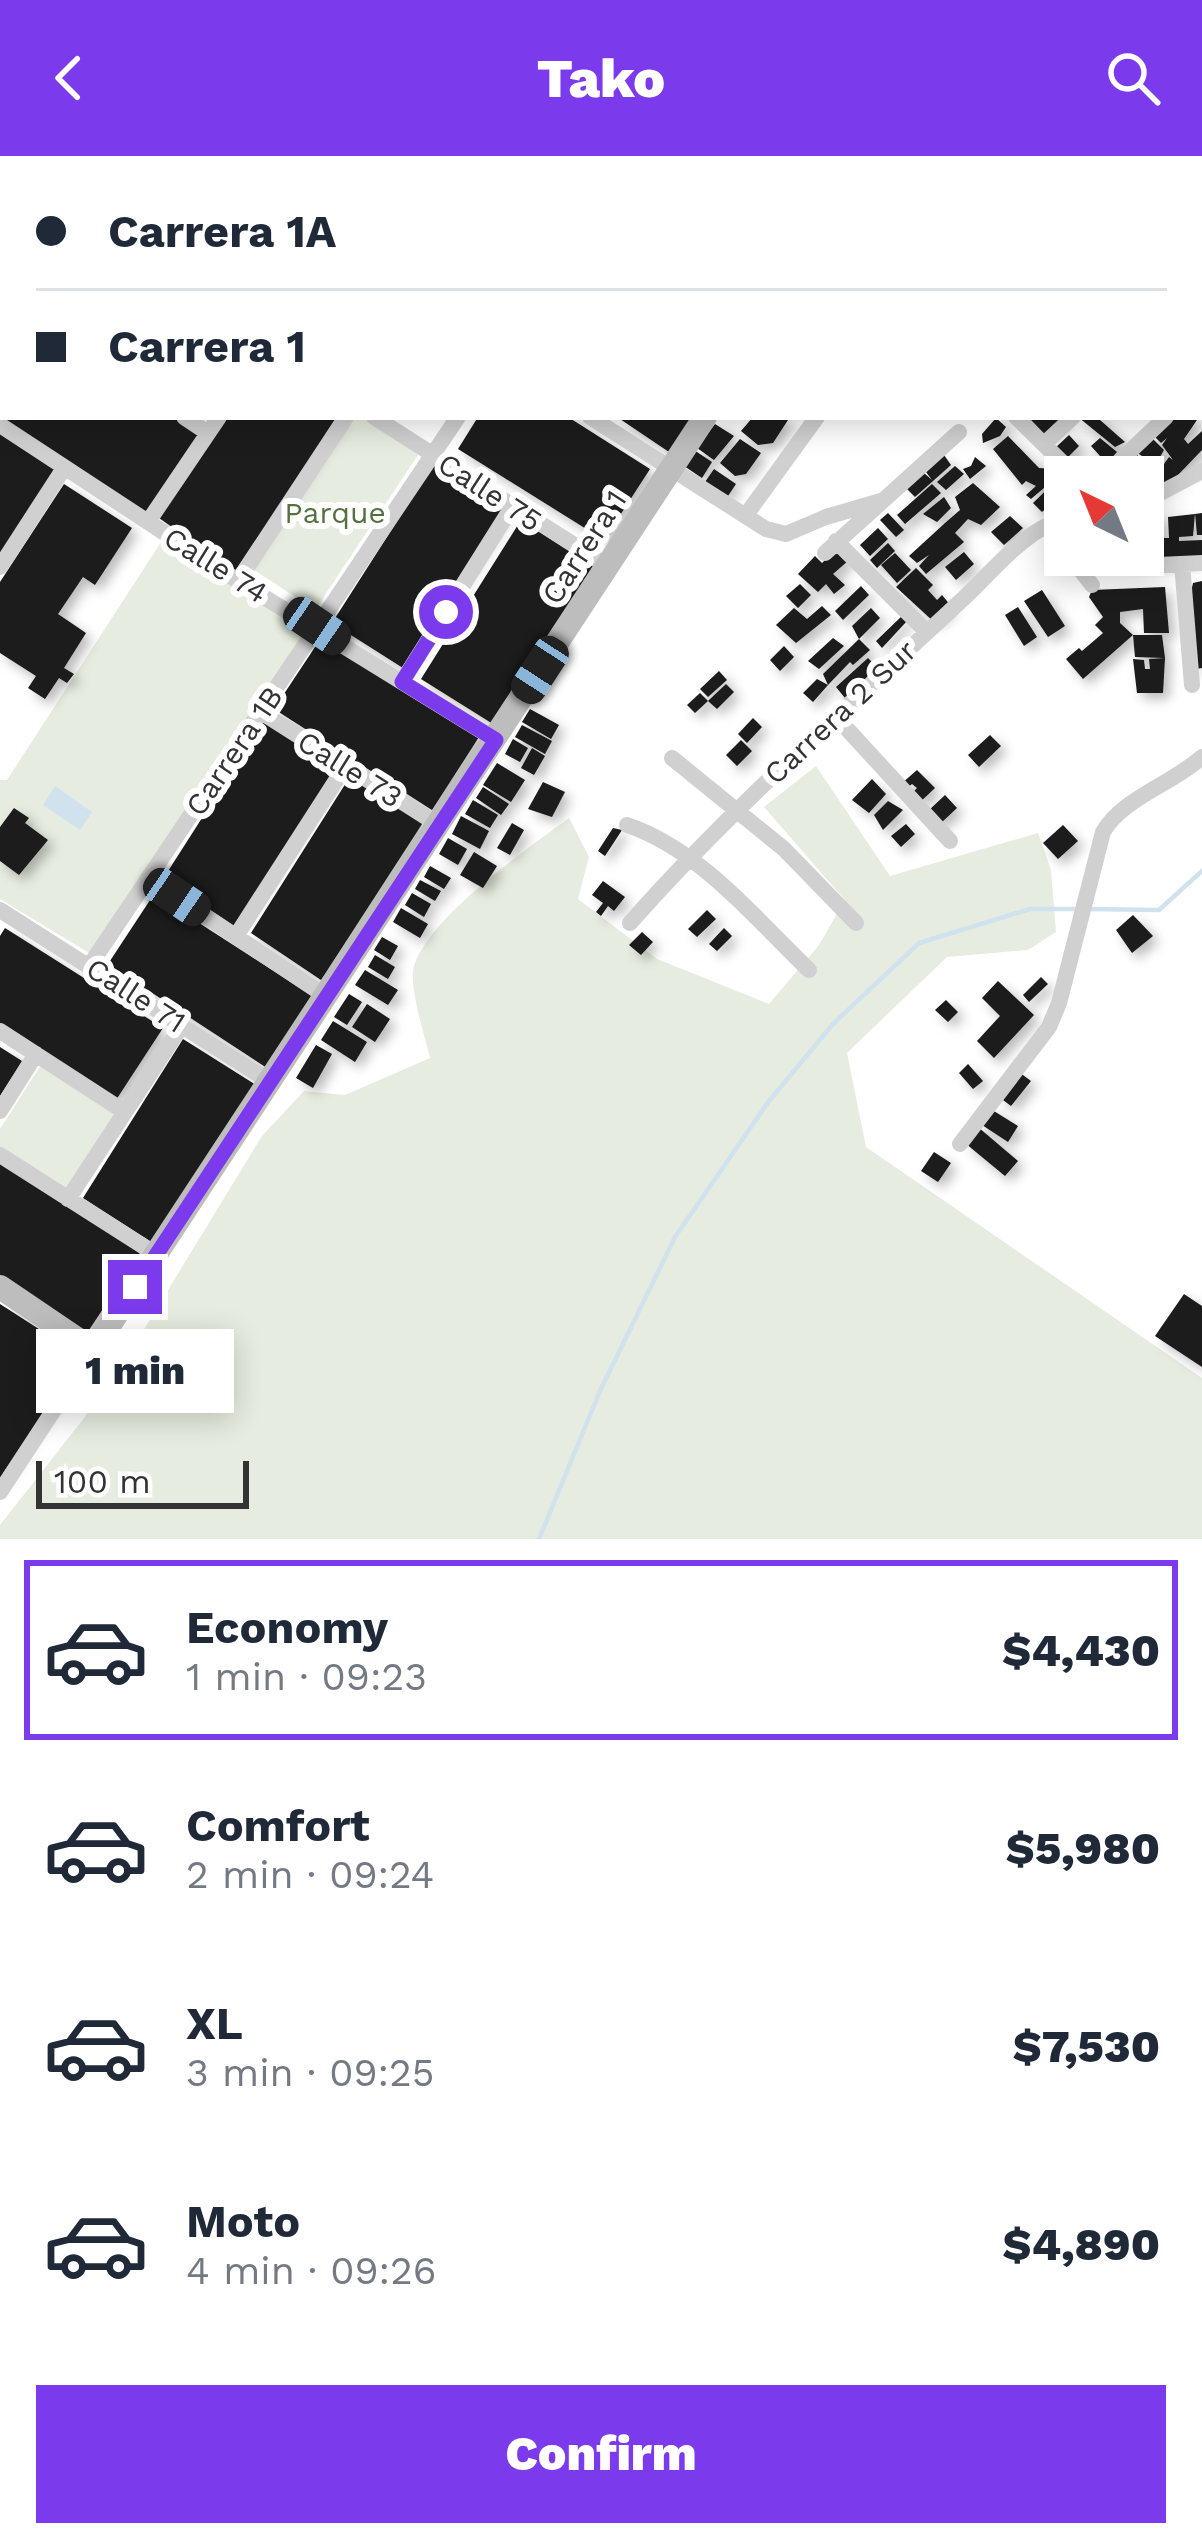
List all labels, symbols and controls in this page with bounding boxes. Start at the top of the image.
icon: back [36,45,102,111]
icon: search [1100,45,1166,111]
text: Tako [537,47,665,110]
text: Carrera 1A [108,205,336,258]
text: Carrera 1 [108,320,306,373]
street label: Calle 75 [432,446,548,538]
north arrow [1044,456,1164,576]
map controls [1044,456,1164,576]
street label: Carrera 1 [534,484,634,610]
park label: Parque [284,495,386,530]
street label: Calle 74 [158,520,274,610]
route start [419,585,473,639]
car [277,591,357,661]
car [505,630,575,710]
street label: Carrera 2 Sur [757,633,923,791]
street label: Carrera 1B [178,680,290,822]
street label: Calle 73 [291,723,409,815]
car [137,862,217,932]
street label: Calle 71 [80,950,192,1040]
route end [108,1260,162,1314]
callout: 1 min [36,1329,234,1413]
text: 1 min [85,1348,185,1393]
scale bar [36,1455,249,1508]
text: 100 m [54,1462,151,1501]
icon: car [42,1596,150,1704]
text: Economy [186,1601,388,1654]
text: $4,430 [1002,1624,1160,1677]
text: 1 min · 09:23 [186,1654,427,1699]
icon: car [42,1794,150,1902]
text: Comfort [186,1799,370,1852]
text: $5,980 [1006,1822,1160,1875]
text: 2 min · 09:24 [186,1852,434,1897]
icon: car [42,1992,150,2100]
text: XL [186,1997,243,2050]
text: $7,530 [1013,2020,1160,2073]
text: 3 min · 09:25 [186,2050,434,2095]
icon: car [42,2190,150,2298]
text: Moto [186,2195,300,2248]
text: $4,890 [1002,2218,1160,2271]
text: 4 min · 09:26 [186,2248,437,2293]
button: Confirm [36,2385,1166,2523]

